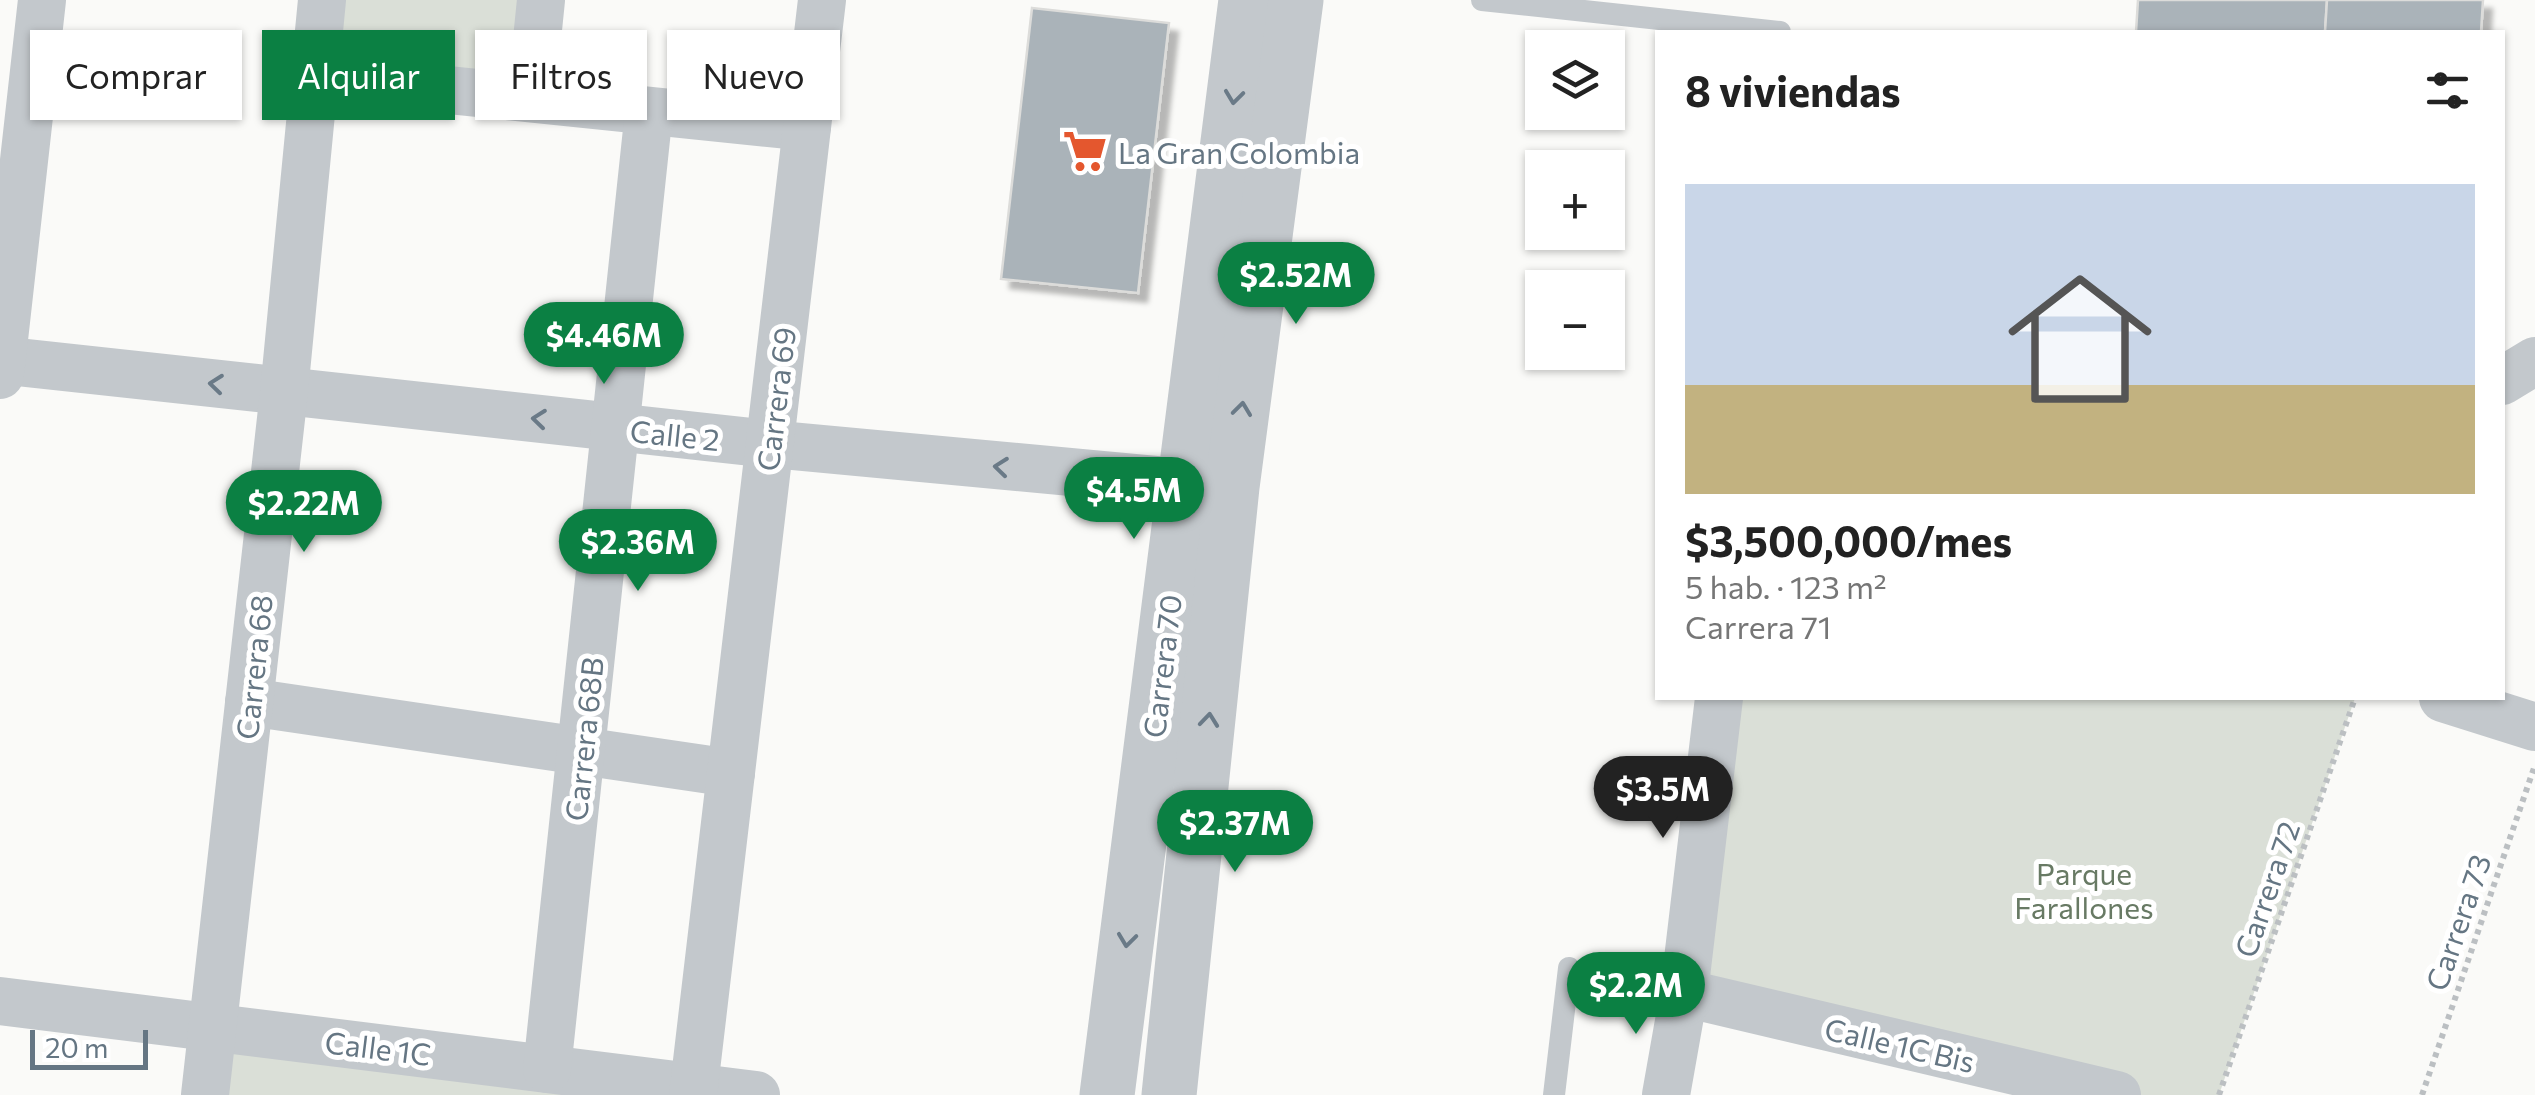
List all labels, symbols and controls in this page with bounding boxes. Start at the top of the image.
chip: Comprar [30,30,242,120]
chip: Alquilar [262,30,455,120]
chip: Filtros [475,30,647,120]
chip: Nuevo [667,30,840,120]
map controls [1525,30,1625,370]
button: layers [1525,30,1625,130]
icon: filters [2420,63,2475,118]
text: 8 viviendas [1685,64,1901,116]
one-way arrow [1224,89,1245,105]
supermarket icon: La Gran Colombia [1061,127,1109,175]
place label: La Gran Colombia [1118,133,1360,170]
button: + [1525,150,1625,250]
pin: $2.52M [1215,242,1377,327]
icon: home [1990,249,2170,429]
text: $2.52M [1240,254,1352,294]
button: − [1525,270,1625,370]
pin: $4.46M [523,302,685,387]
text: $4.46M [546,314,662,354]
street label: Carrera 69 [748,325,802,473]
one-way arrow [207,374,223,395]
one-way arrow [1231,401,1252,417]
one-way arrow [530,409,546,430]
street label: Calle 2 [628,411,722,457]
one-way arrow [993,457,1009,478]
pin: $4.5M [1064,457,1204,542]
text: $4.5M [1086,469,1182,509]
pin: $2.22M [223,470,385,555]
text: $2.22M [248,482,360,522]
pin: $2.36M [557,509,719,594]
text: $3,500,000/mes [1685,514,2012,566]
text: $2.36M [581,521,695,561]
text: 5 hab. · 123 m² [1685,566,1887,606]
street label: Carrera 70 [1134,592,1188,740]
street label: Carrera 68 [227,593,279,741]
text: Carrera 71 [1685,606,1831,646]
street label: Carrera 68B [556,655,610,823]
one-way arrow [1198,711,1219,727]
pin: $3.5M [1593,756,1733,841]
text: $3.5M [1616,768,1710,808]
pin: $2.37M [1154,790,1316,875]
text: $2.37M [1179,802,1291,842]
street label: Carrera 72 [2226,816,2306,962]
street label: Carrera 73 [2416,849,2498,995]
park label: Parque Farallones [2014,854,2154,925]
one-way arrow [1117,932,1138,948]
pin: $2.2M [1566,952,1706,1037]
text: $2.2M [1589,964,1683,1004]
street label: Calle 1C Bis [1821,1009,1979,1079]
street label: Calle 1C [323,1022,433,1072]
scale bar [30,1025,148,1070]
text: 20 m [45,1030,109,1064]

